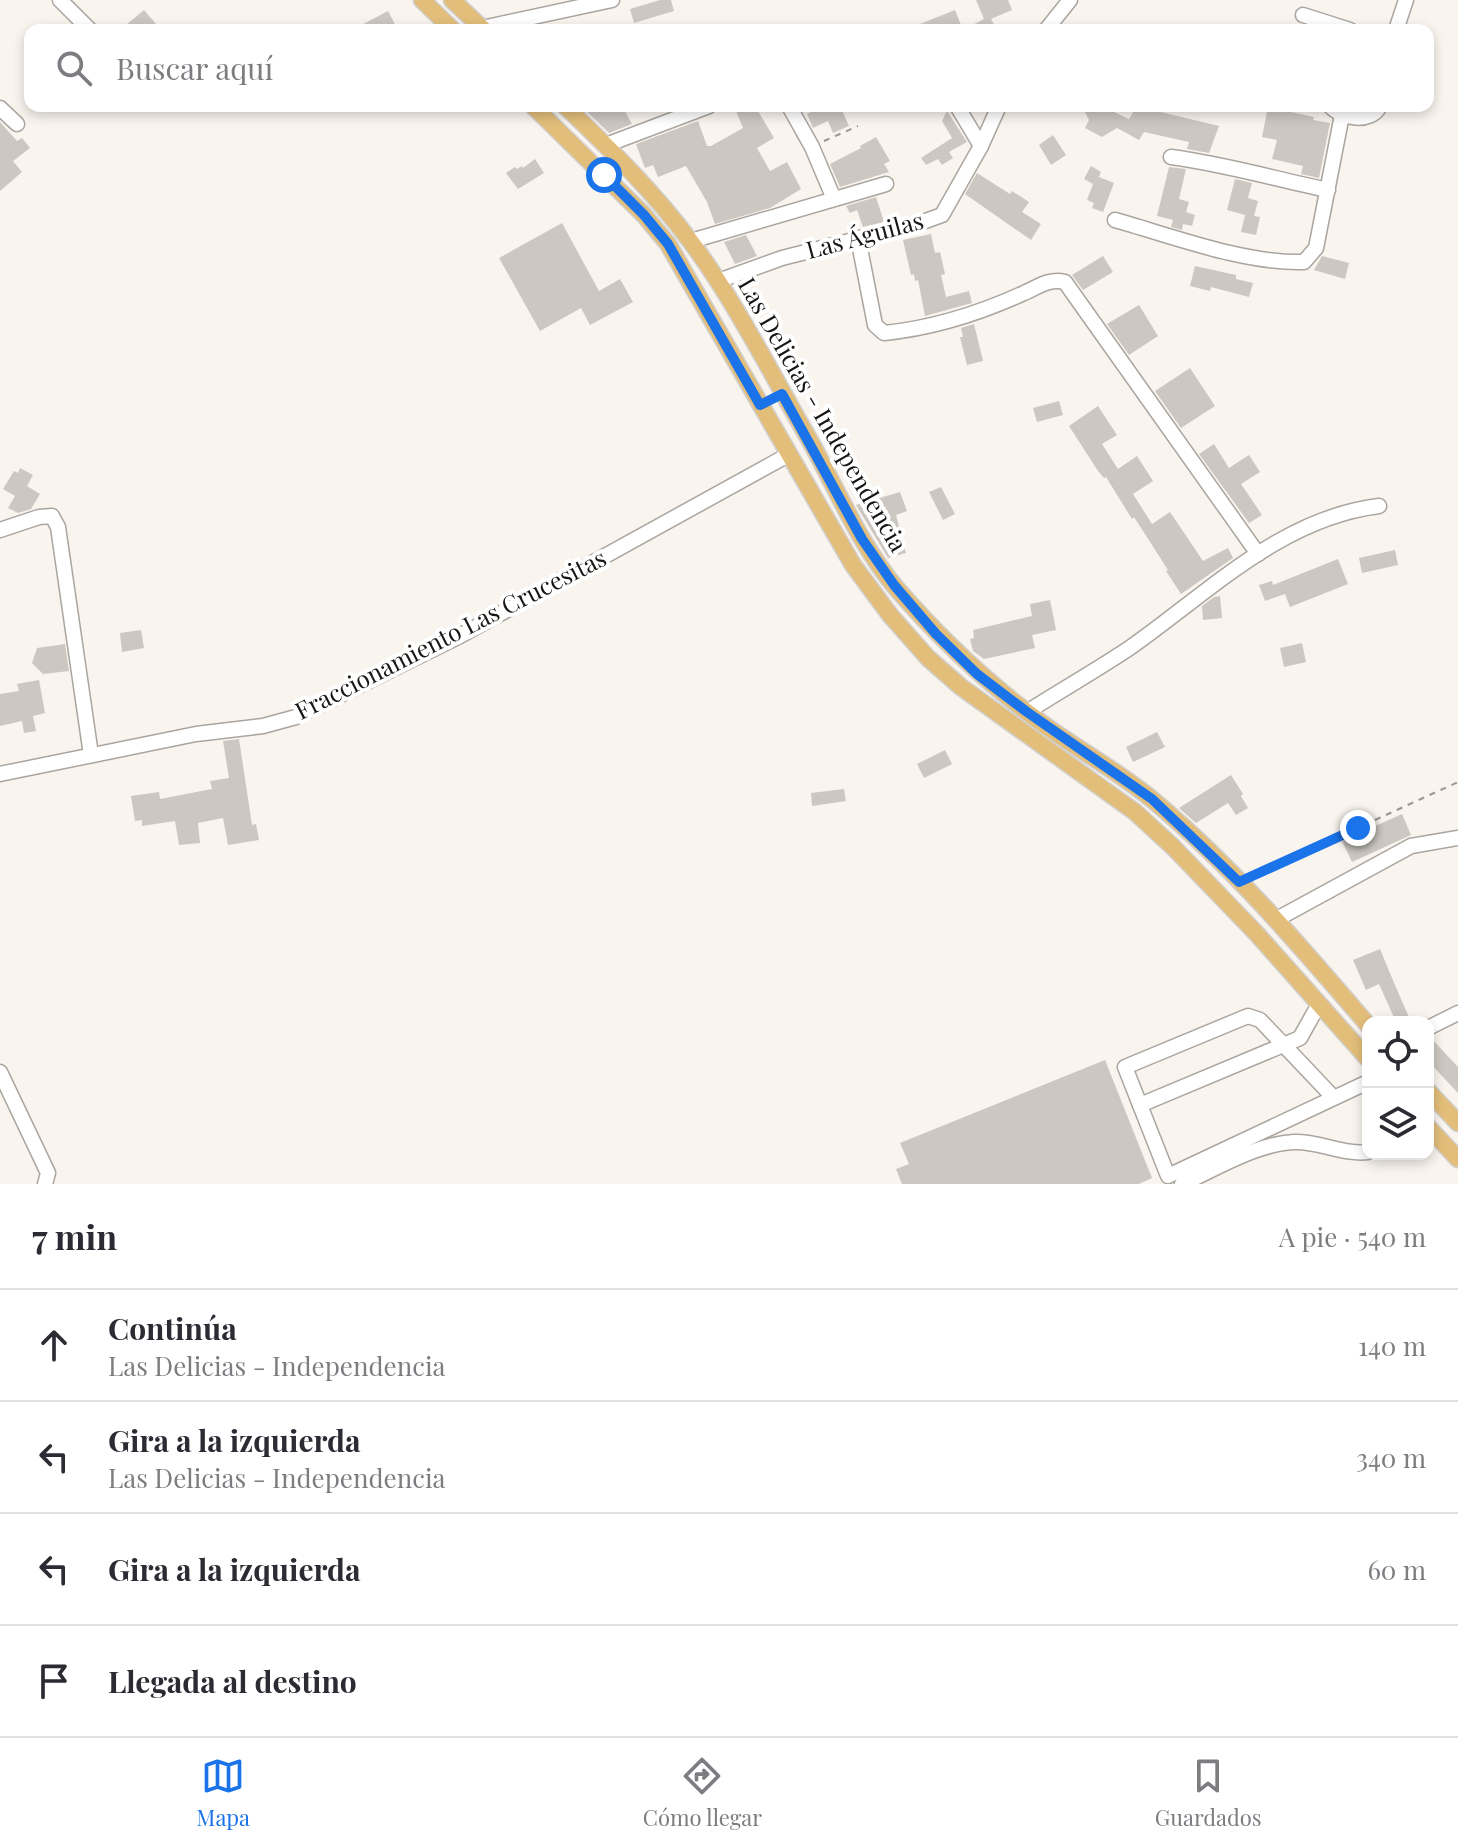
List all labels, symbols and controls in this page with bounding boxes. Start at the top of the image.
search box [24,24,1434,112]
icon: search [52,46,96,90]
text: Buscar aquí [116,48,273,88]
route start [586,157,622,193]
street label: Las Águilas [802,203,927,265]
street label: Las Delicias - Independencia [732,271,915,557]
street label: Fraccionamiento Las Crucesitas [289,541,611,726]
route end [1340,810,1376,846]
map controls [1362,1016,1434,1160]
button: locate [1362,1016,1434,1088]
button: layers [1362,1088,1434,1160]
text: 7 min [32,1213,117,1259]
text: A pie · 540 m [1279,1219,1426,1254]
text: Continúa [108,1308,237,1348]
icon: ahead [32,1323,76,1367]
text: 140 m [1358,1328,1426,1363]
text: Las Delicias - Independencia [108,1348,445,1383]
text: Gira a la izquierda [108,1420,361,1460]
icon: left [32,1435,76,1479]
text: 340 m [1356,1440,1426,1475]
text: Las Delicias - Independencia [108,1460,445,1495]
icon: left [32,1547,76,1591]
text: Gira a la izquierda [108,1549,361,1589]
text: 60 m [1367,1552,1426,1587]
icon: arrive [32,1659,76,1703]
text: Llegada al destino [108,1661,357,1701]
tab: Mapa [196,1754,250,1832]
tab: Cómo llegar [643,1754,762,1832]
tab: Guardados [1155,1754,1262,1832]

